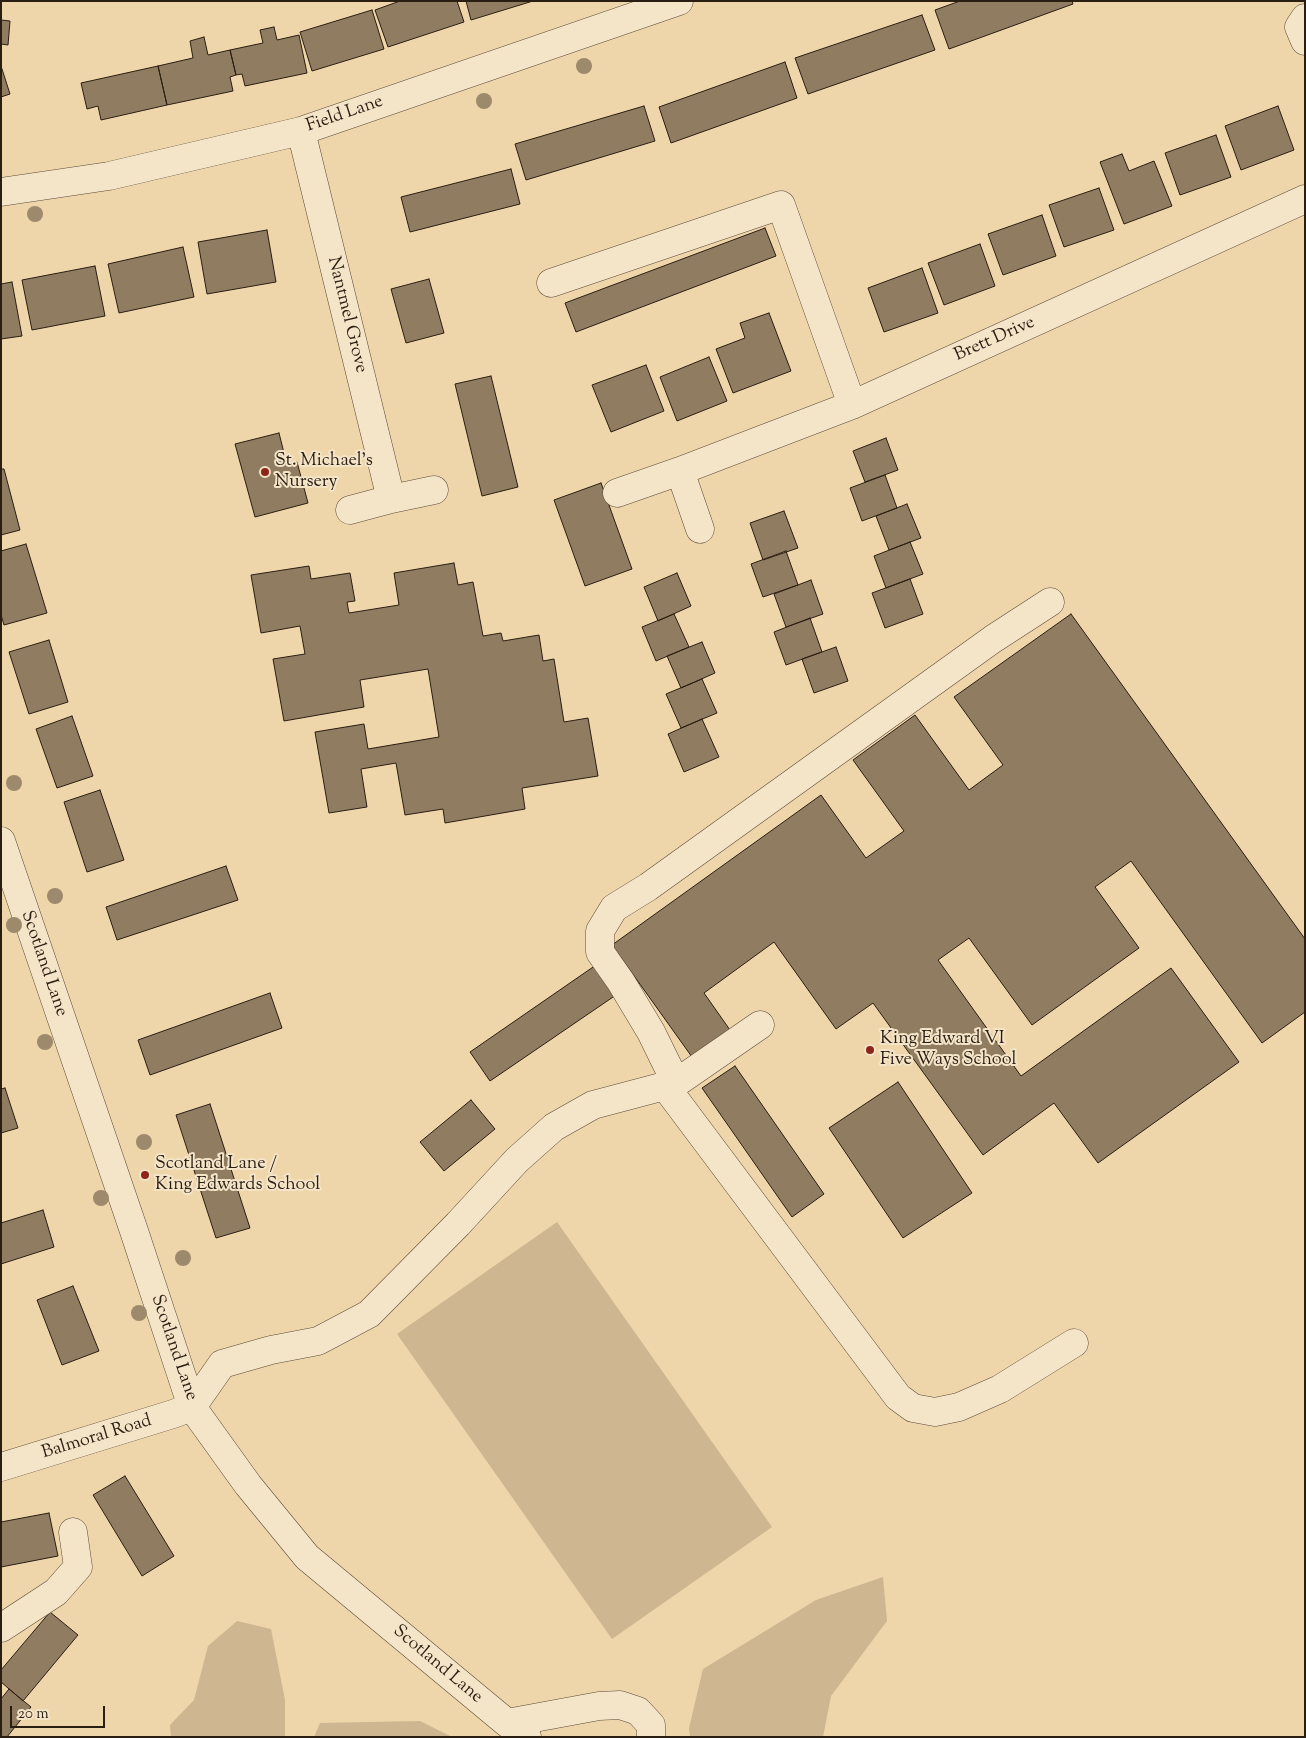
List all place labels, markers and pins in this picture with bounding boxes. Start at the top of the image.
place label: St. Michael's Nursery [275,451,373,494]
marker: St. Michael's Nursery [259,466,271,478]
place label: King Edward VI Five Ways School [880,1029,1016,1072]
marker: King Edward VI Five Ways School [864,1044,876,1056]
place label: Scotland Lane / King Edwards School [155,1154,320,1196]
marker: Scotland Lane / King Edwards School [139,1169,151,1181]

